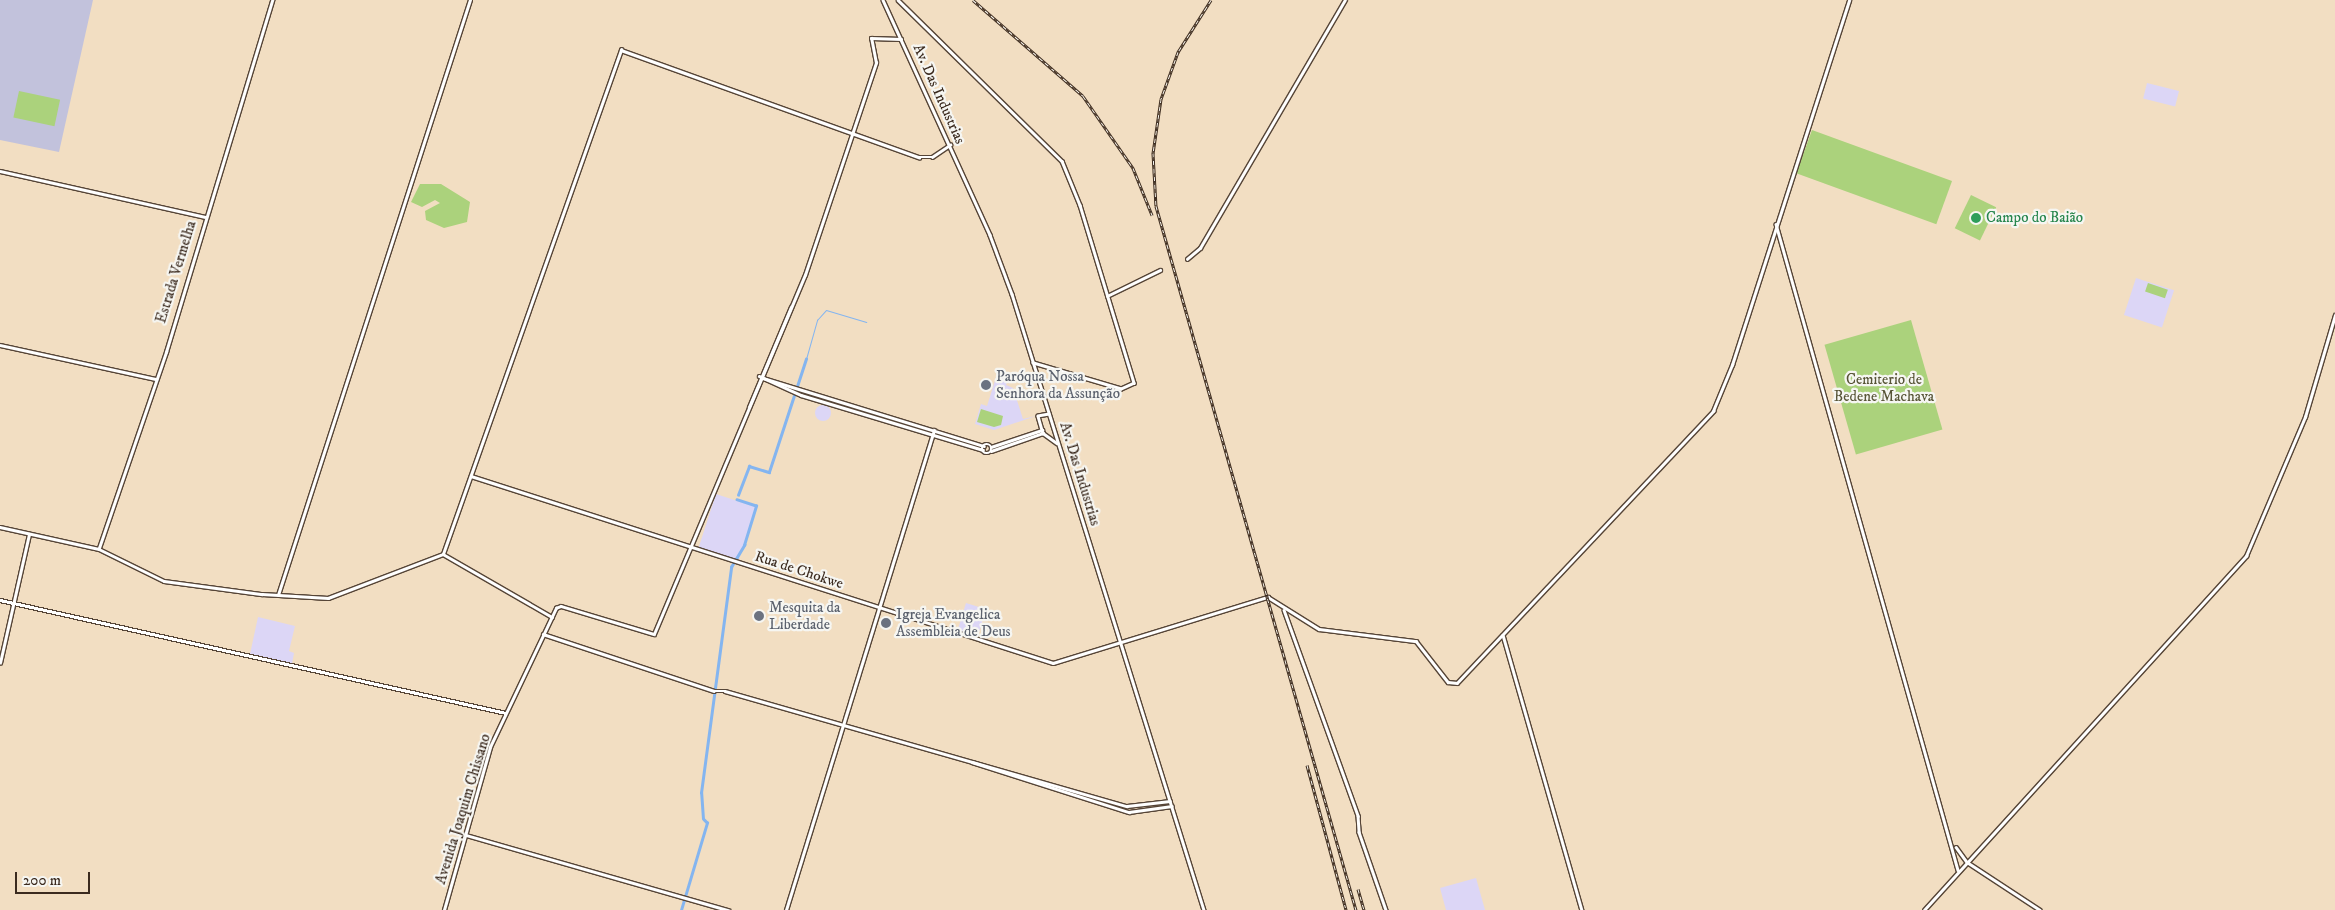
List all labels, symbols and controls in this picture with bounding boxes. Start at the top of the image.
street label: Av. Das Industrias [909,41,969,147]
place label: Campo do Baião [1986,209,2083,227]
marker: Campo do Baião [1970,212,1982,224]
street label: Estrada Vermelha [152,219,200,325]
place label: Paróqua Nossa Senhora da Assunção [996,367,1120,402]
park label: Cemiterio de Bedene Machava [1834,370,1934,405]
marker: Paróqua Nossa Senhora da Assunção [980,379,992,391]
street label: Av. Das Industrias [1056,420,1104,528]
street label: Rua de Chokwe [752,547,846,593]
place label: Mesquita da Liberdade [769,598,840,633]
place label: Igreja Evangelica Assembleia de Deus [896,605,1011,640]
marker: Mesquita da Liberdade [753,610,765,622]
marker: Igreja Evangelica Assembleia de Deus [880,617,892,629]
street label: Avenida Joaquim Chissano [432,732,494,886]
scale bar [18,862,92,894]
text: 200 m [23,871,61,890]

